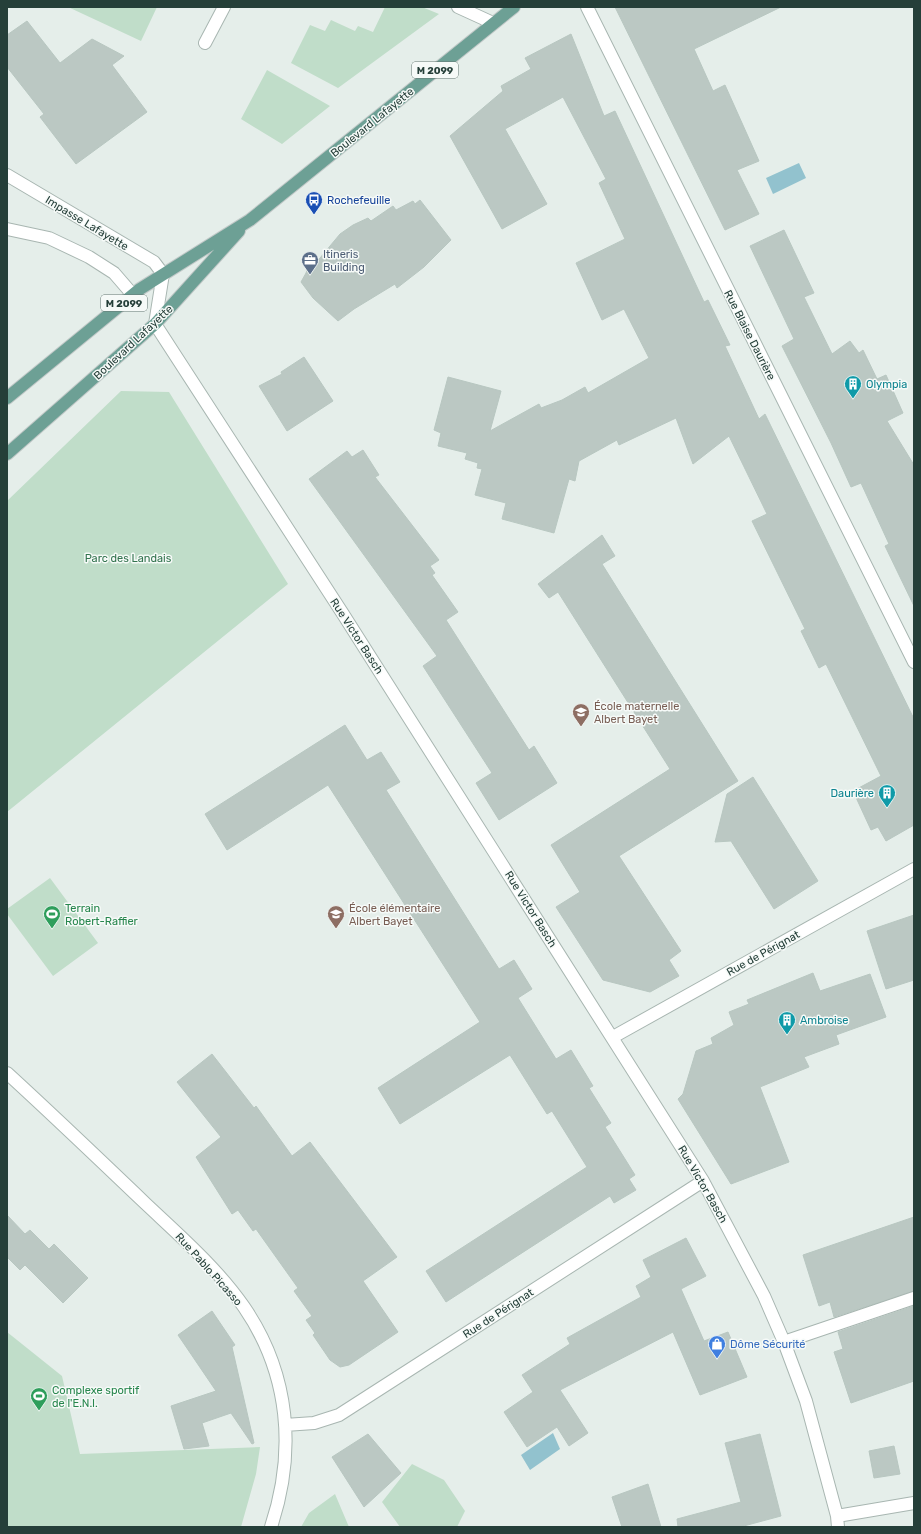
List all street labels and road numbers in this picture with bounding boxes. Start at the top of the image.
road number: M 2099 [412,62,458,78]
street label: Boulevard Lafayette [328,85,417,160]
street label: Impasse Lafayette [43,194,131,253]
street label: Rue Blaise Daurière [721,288,778,382]
road number: M 2099 [101,295,147,311]
street label: Boulevard Lafayette [91,302,176,382]
street label: Rue Victor Basch [327,596,386,676]
street label: Rue Victor Basch [502,869,559,950]
street label: Rue de Pérignat [724,928,803,979]
street label: Rue Victor Basch [675,1143,730,1225]
street label: Rue Pablo Picasso [173,1230,245,1308]
street label: Rue de Pérignat [461,1285,537,1341]

